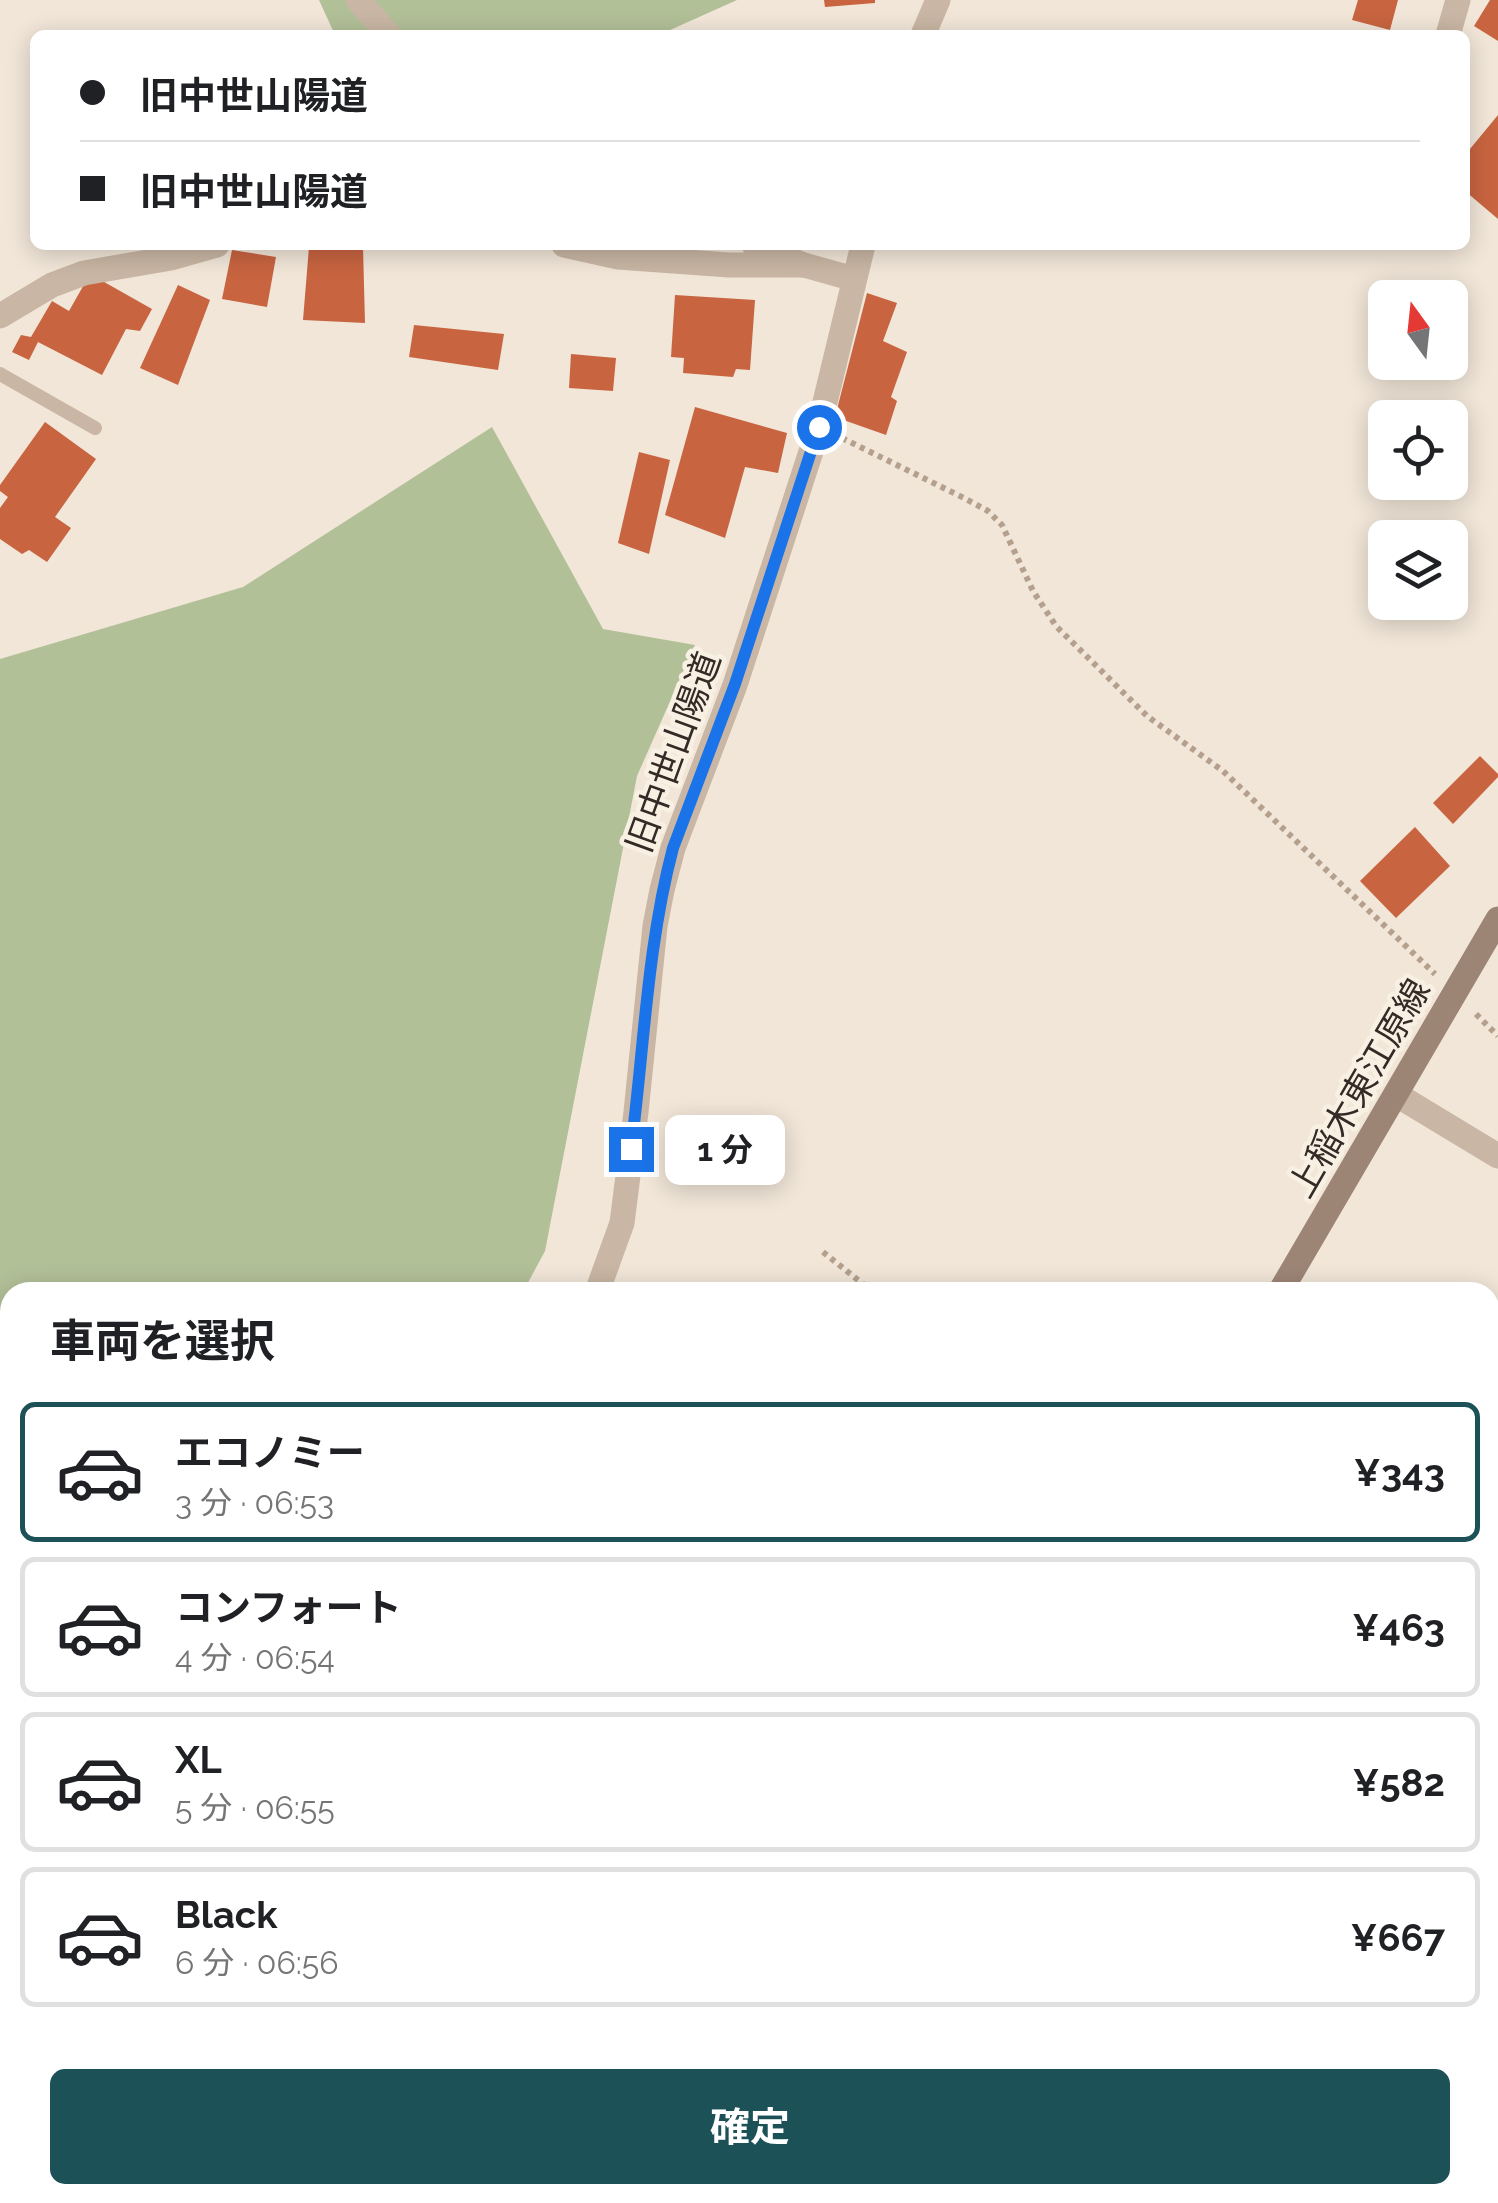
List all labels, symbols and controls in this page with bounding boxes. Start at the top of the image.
text: 旧中世山陽道 [140,73,368,118]
text: 旧中世山陽道 [140,169,368,214]
north arrow [1368,280,1468,380]
map controls [1368,280,1468,620]
button: locate [1368,400,1468,500]
route start [797,405,842,450]
button: layers [1368,520,1468,620]
street label: 旧中世山陽道 [618,646,728,858]
street label: 上稲木東江原線 [1280,972,1438,1204]
callout: 1 分 [666,1114,786,1184]
route end [609,1127,654,1172]
text: 1 分 [697,1131,753,1168]
text: 車両を選択 [50,1315,275,1368]
icon: car [55,1427,145,1517]
text: エコノミー [175,1430,365,1475]
text: ¥343 [1354,1450,1445,1495]
text: 3 分 · 06:53 [175,1484,334,1521]
icon: car [55,1582,145,1672]
text: コンフォート [175,1585,402,1630]
text: ¥463 [1352,1605,1445,1650]
text: 4 分 · 06:54 [175,1639,335,1676]
icon: car [55,1737,145,1827]
text: XL [175,1737,222,1782]
text: ¥582 [1353,1760,1445,1805]
text: 5 分 · 06:55 [175,1789,335,1826]
icon: car [55,1892,145,1982]
text: Black [175,1892,277,1937]
text: ¥667 [1350,1915,1445,1960]
text: 6 分 · 06:56 [175,1944,338,1981]
button: 確定 [50,2069,1450,2184]

